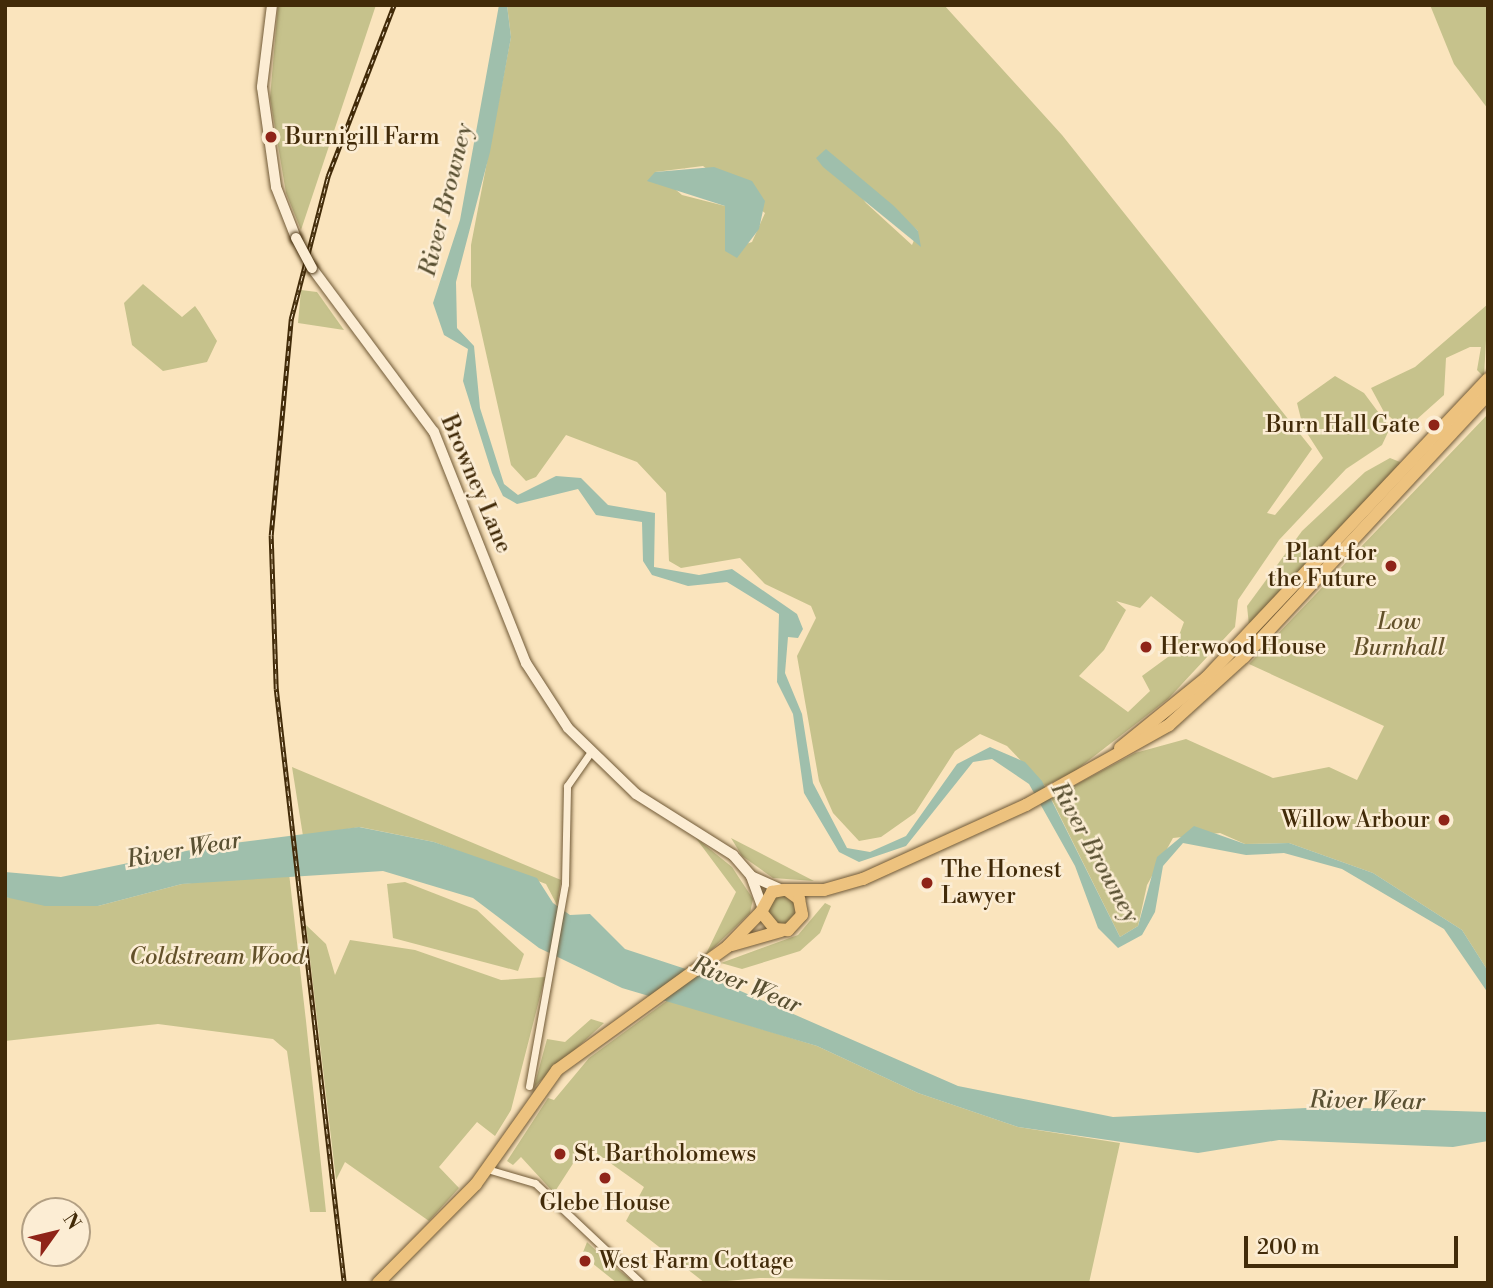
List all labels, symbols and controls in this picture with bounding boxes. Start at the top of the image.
water label: River Browney [414,120,480,280]
place label: Burnigill Farm [285,123,440,151]
marker: Burnigill Farm [263,129,279,145]
street label: Browney Lane [434,411,518,557]
place label: Burn Hall Gate [1265,411,1420,439]
marker: Burn Hall Gate [1426,417,1442,433]
place label: Plant for the Future [1268,539,1377,593]
marker: Plant for the Future [1383,558,1399,574]
park label: Low Burnhall [1353,608,1445,662]
place label: Herwood House [1160,633,1326,661]
marker: Herwood House [1138,639,1154,655]
water label: River Browney [1043,777,1145,929]
place label: Willow Arbour [1281,806,1430,834]
marker: Willow Arbour [1436,812,1452,828]
water label: River Wear [124,827,244,875]
place label: The Honest Lawyer [941,856,1062,910]
marker: The Honest Lawyer [919,875,935,891]
park label: Coldstream Wood [129,943,305,971]
water label: River Wear [687,951,805,1021]
water label: River Wear [1309,1087,1425,1117]
place label: St. Bartholomews [574,1140,756,1168]
marker: St. Bartholomews [552,1146,568,1162]
marker: Glebe House [597,1170,613,1186]
place label: Glebe House [540,1189,670,1217]
north arrow [21,1197,91,1267]
text: N [58,1208,86,1234]
scale bar [1248,1222,1462,1266]
text: 200 m [1257,1235,1320,1261]
place label: West Farm Cottage [599,1247,794,1275]
marker: West Farm Cottage [577,1253,593,1269]

